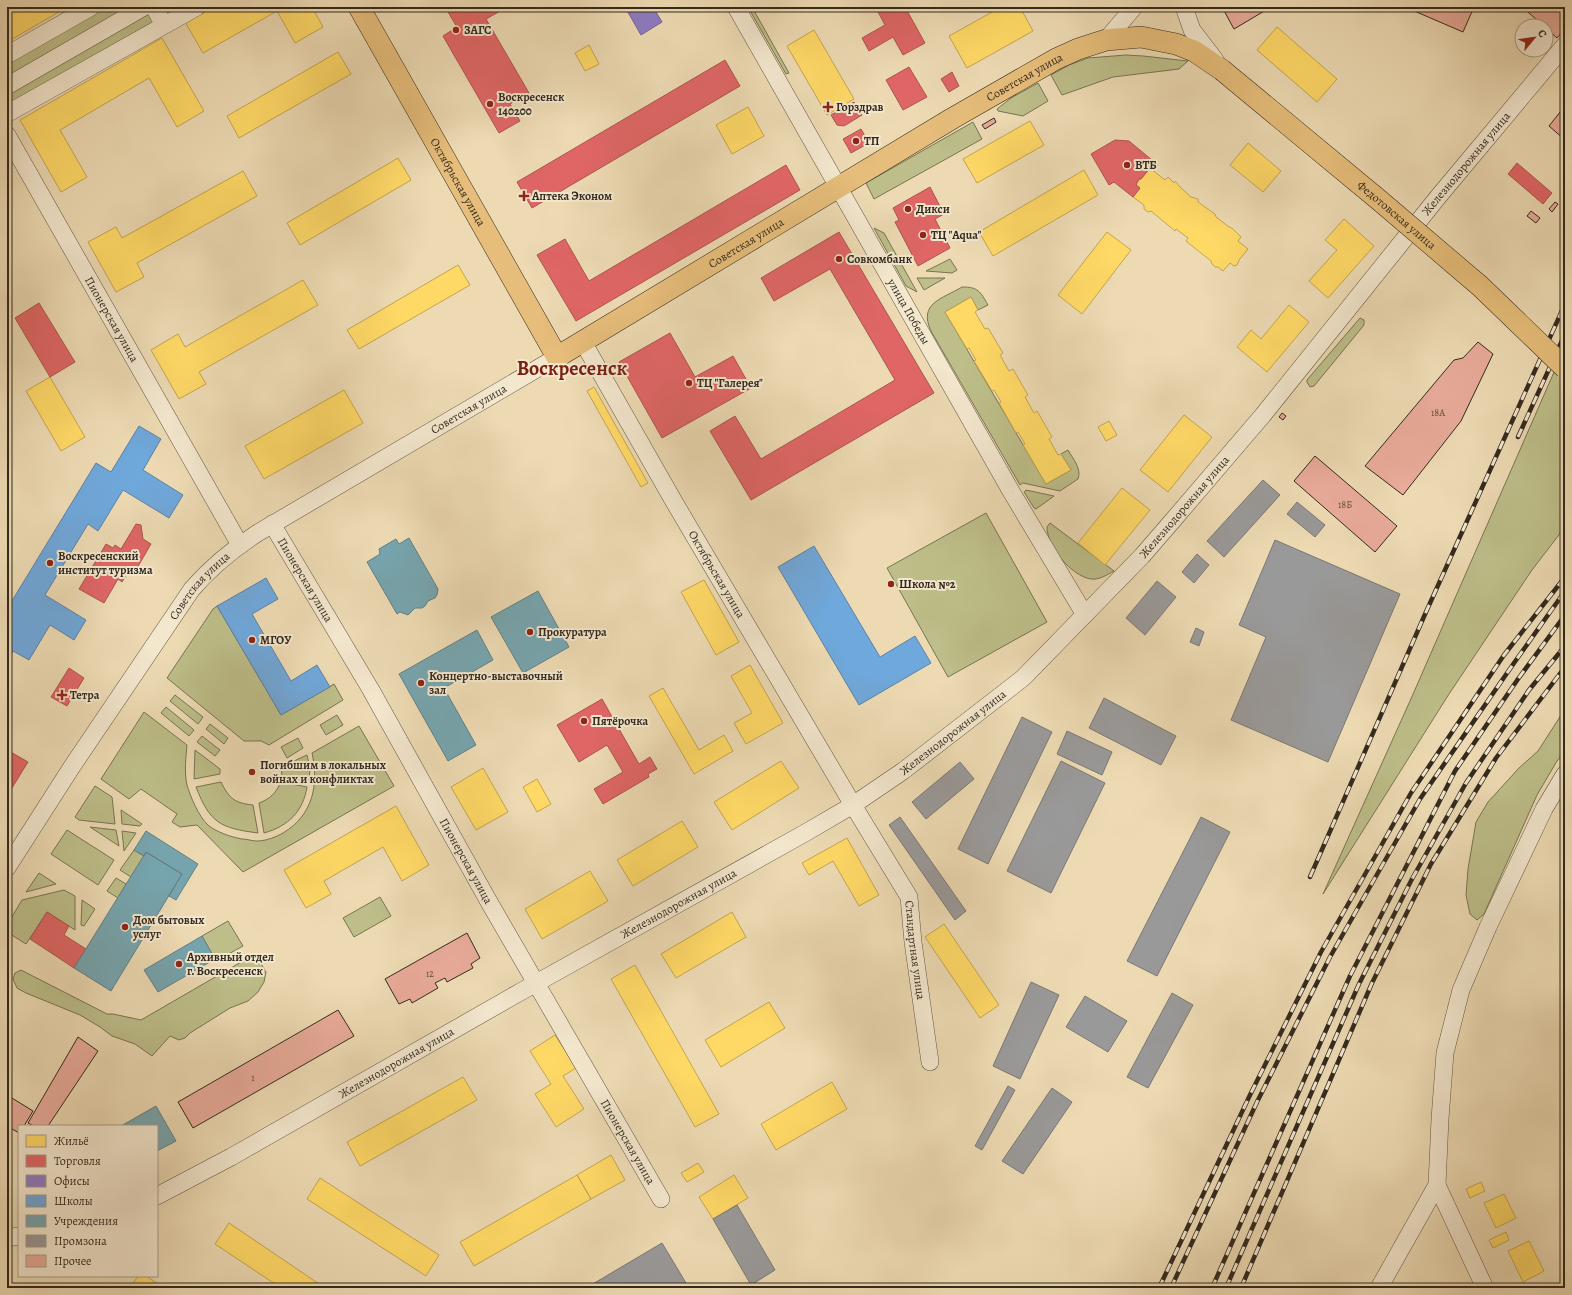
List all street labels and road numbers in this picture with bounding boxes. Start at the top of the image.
street label: Советская улица [983,49,1066,105]
street label: Железнодорожная улица [1418,108,1514,219]
street label: Октябрьская улица [427,135,490,229]
street label: Федотовская улица [1354,177,1440,253]
street label: Советская улица [705,214,787,272]
street label: Пионерская улица [81,274,143,365]
street label: улица Победы [883,275,934,347]
street label: Советская улица [428,380,510,438]
street label: Железнодорожная улица [1136,452,1233,561]
street label: Октябрьская улица [685,527,749,621]
street label: Пионерская улица [274,535,337,626]
street label: Советская улица [165,548,233,623]
street label: Железнодорожная улица [897,686,1010,779]
street label: Пионерская улица [436,815,497,907]
street label: Железнодорожная улица [618,865,740,942]
street label: Стандартная улица [901,900,929,1001]
street label: Железнодорожная улица [336,1023,457,1102]
street label: Пионерская улица [597,1096,659,1188]

